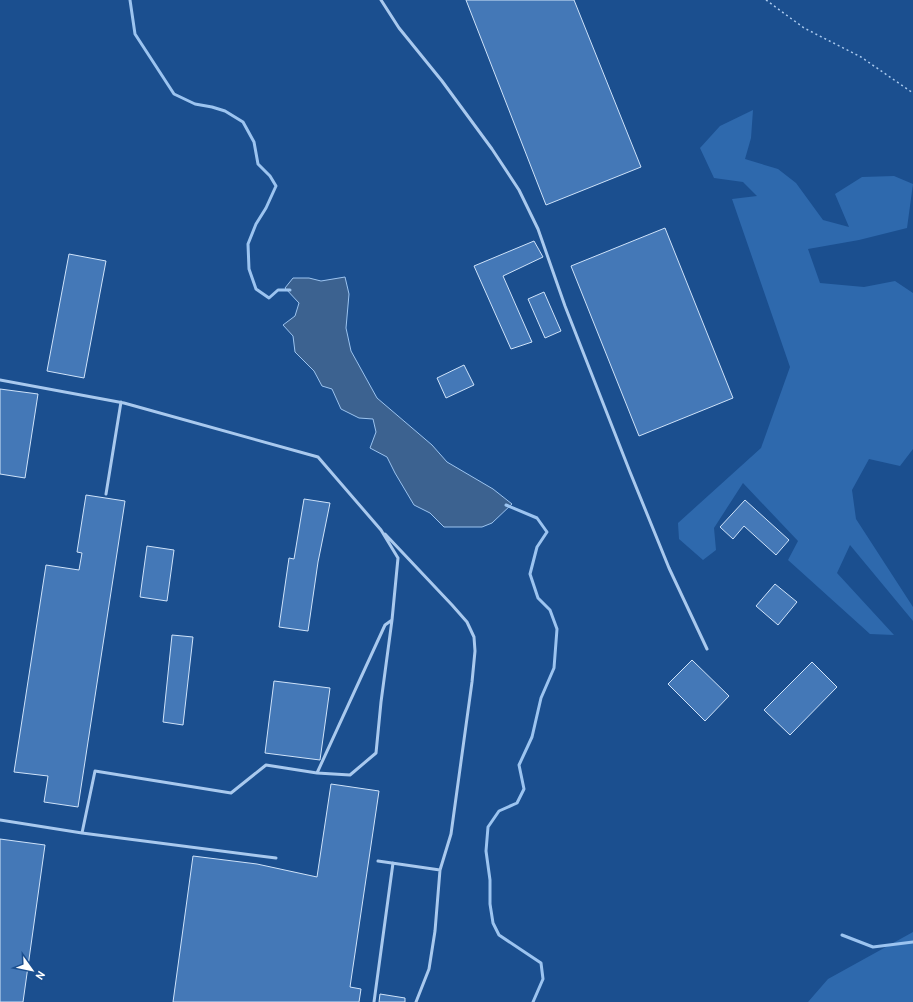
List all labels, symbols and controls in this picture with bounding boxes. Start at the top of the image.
north arrow [12,950,52,990]
text: N [32,968,48,982]

